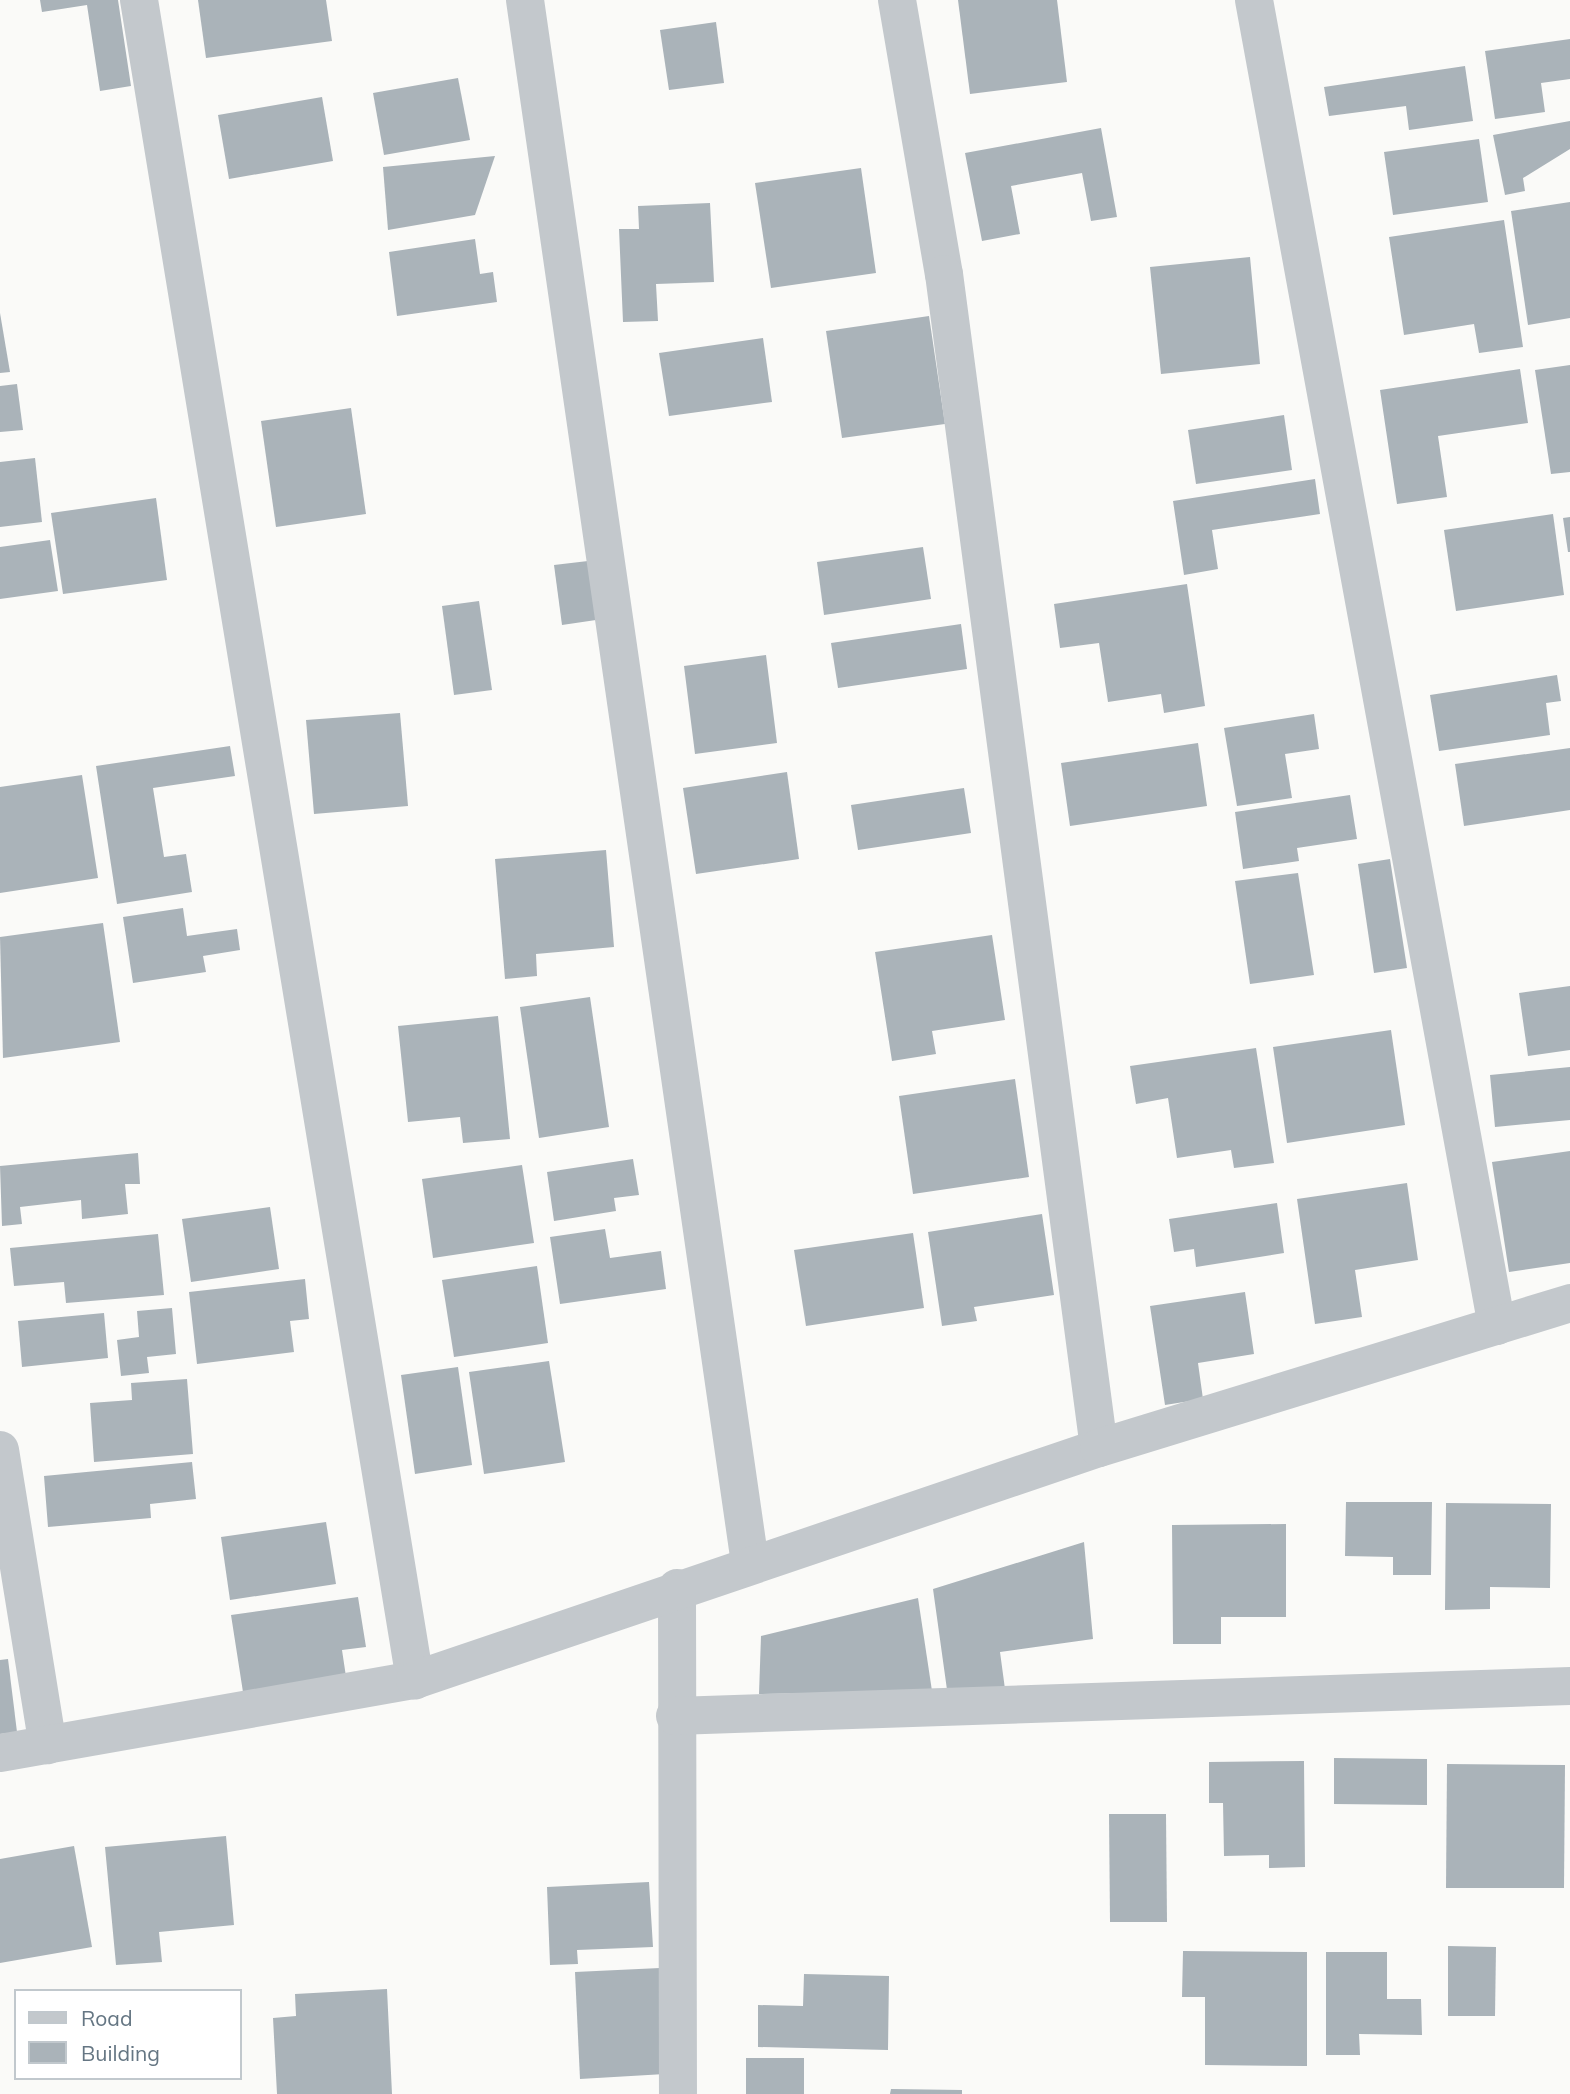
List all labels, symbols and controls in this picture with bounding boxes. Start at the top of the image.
legend [14,1989,242,2080]
text: Road [81,2005,132,2031]
text: Building [81,2040,160,2066]

